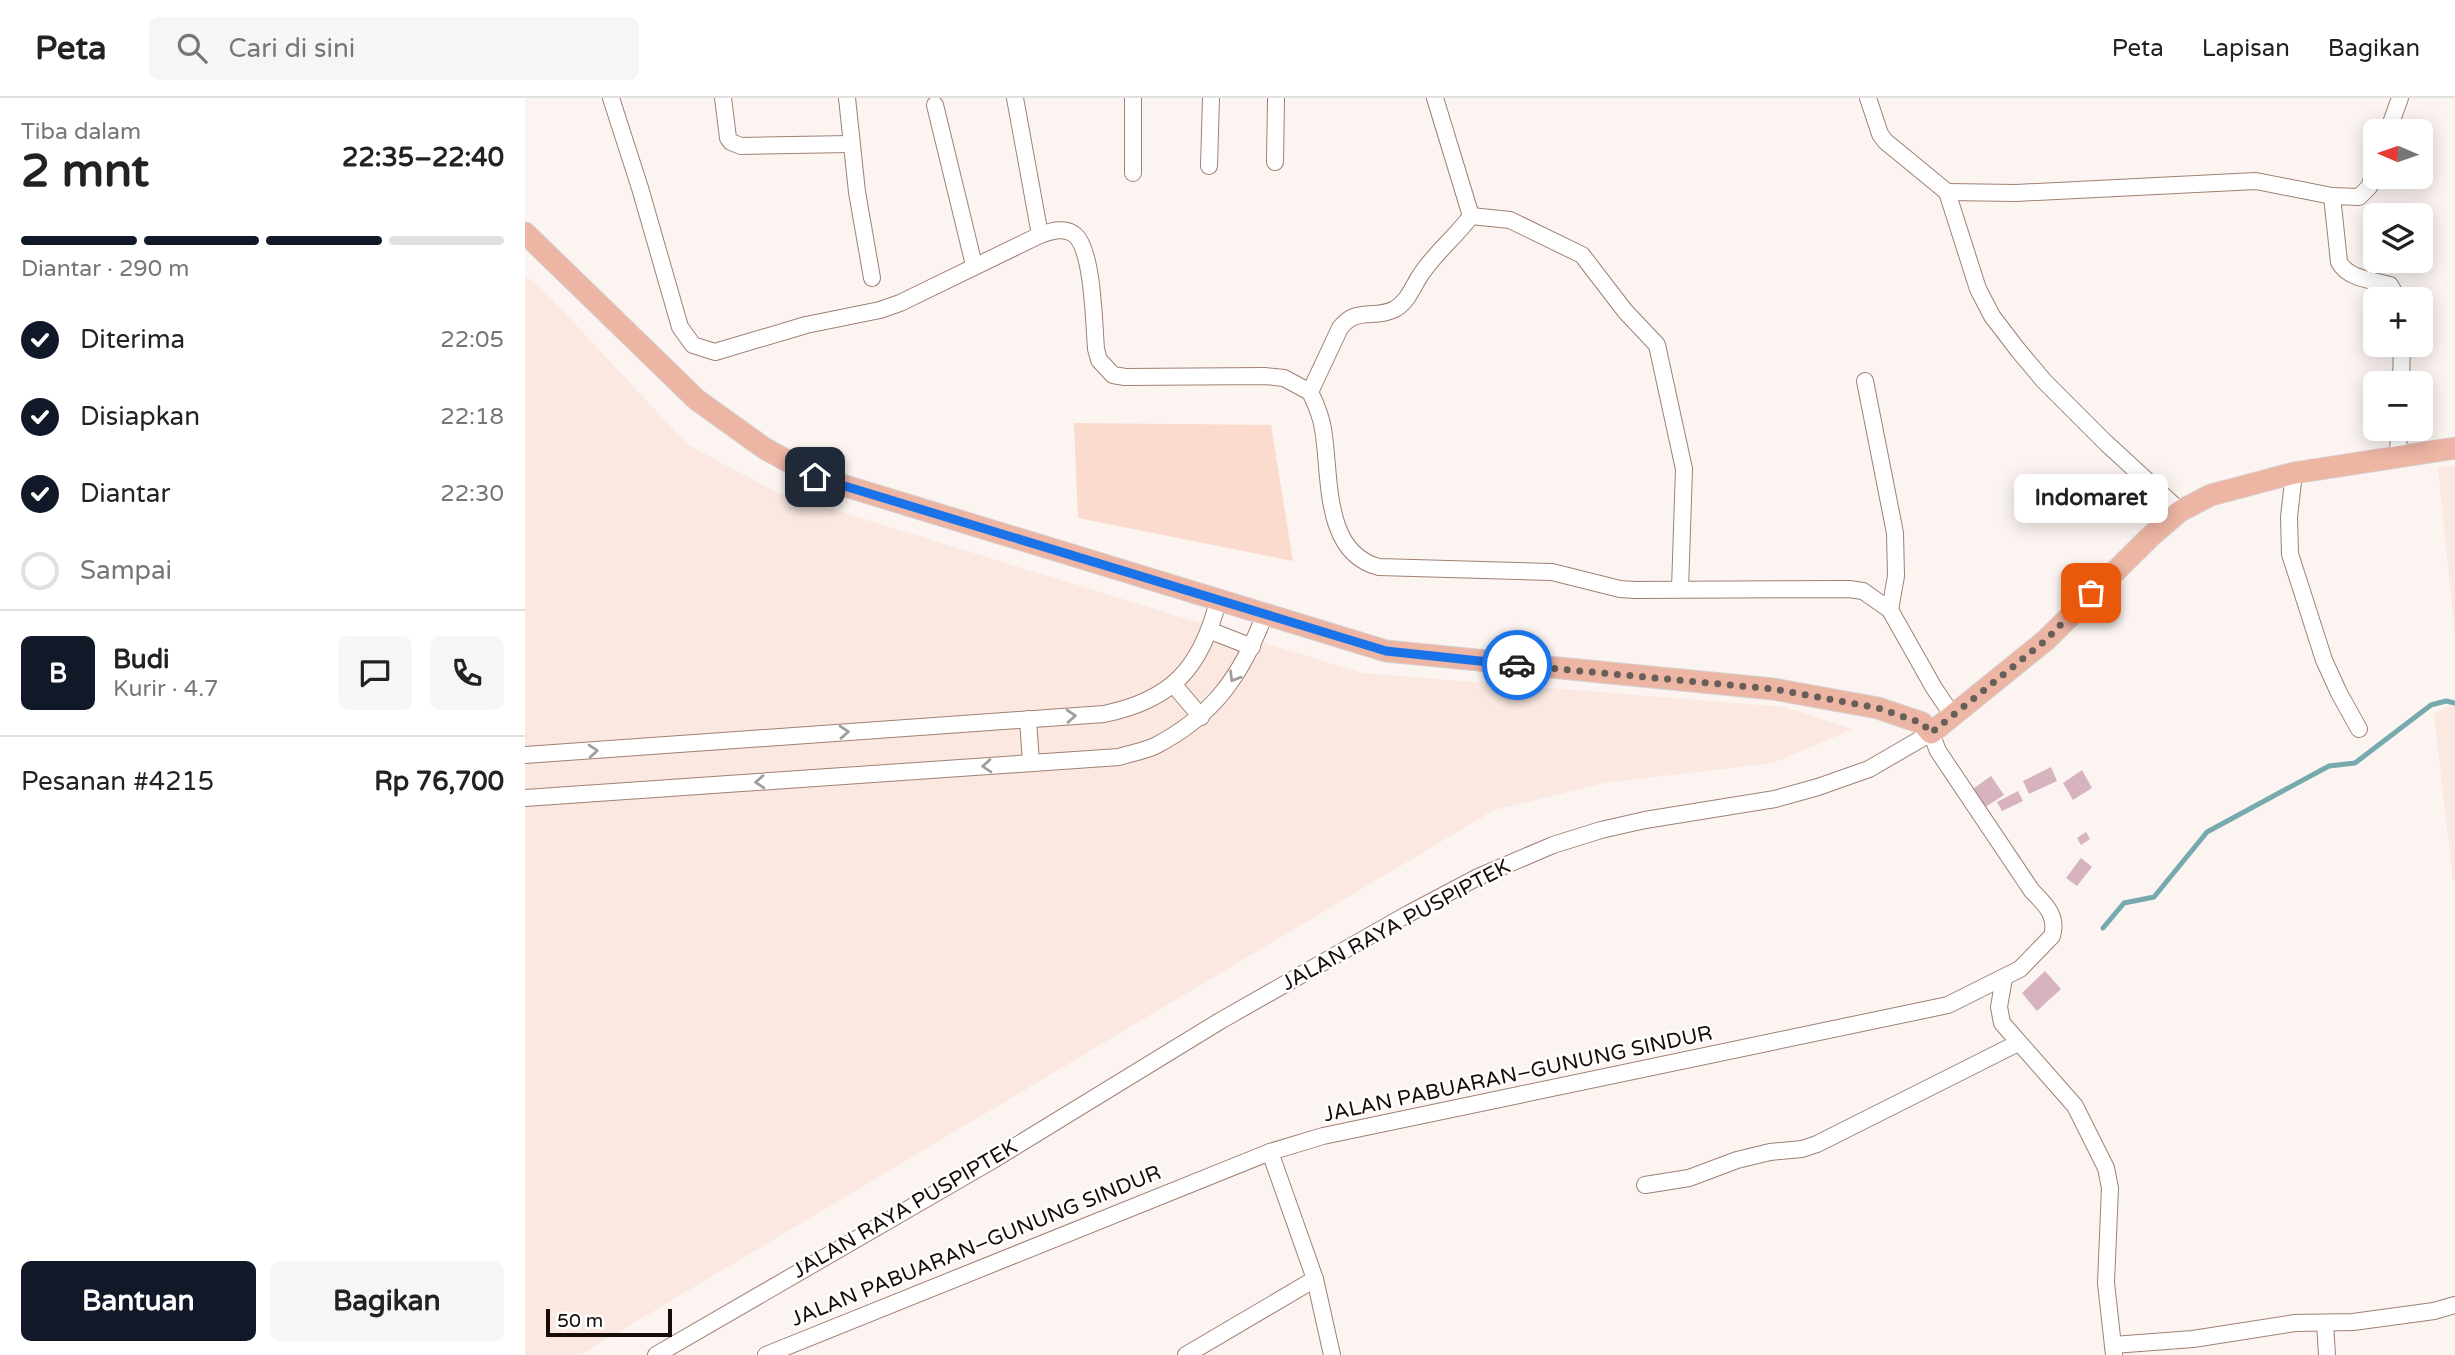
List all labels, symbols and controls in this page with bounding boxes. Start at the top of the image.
search box [149,17,639,80]
text: Peta [35,29,107,68]
icon: search [173,29,211,67]
text: Cari di sini [229,33,355,64]
text: Peta [2112,34,2164,63]
text: Lapisan [2202,34,2290,63]
text: Bagikan [2328,34,2420,63]
text: Tiba dalam [21,118,141,146]
north arrow [2363,119,2433,189]
map controls [2363,119,2433,441]
text: 22:35–22:40 [342,142,504,173]
text: 2 mnt [21,144,149,199]
button: layers [2363,203,2433,273]
text: Diantar · 290 m [21,255,189,283]
button: + [2363,287,2433,357]
icon: check [21,321,59,359]
text: Diterima [80,324,185,355]
text: 22:05 [440,326,504,354]
button: − [2363,371,2433,441]
icon: check [21,398,59,436]
text: Disiapkan [80,401,200,432]
text: 22:18 [440,403,504,431]
pin [785,447,845,507]
icon: home [796,458,834,496]
callout: Indomaret [2014,474,2168,523]
icon: check [21,475,59,513]
text: Diantar [80,478,170,509]
text: 22:30 [440,480,504,508]
text: Indomaret [2034,484,2148,512]
text: Sampai [80,555,172,586]
pin [2061,563,2121,623]
icon: bag [2072,574,2110,612]
courier [1482,630,1552,700]
button: chat [338,636,412,710]
button: phone [430,636,504,710]
text: Budi [113,644,170,675]
icon: car [1498,646,1536,684]
text: B [49,658,67,689]
one-way arrow [1230,669,1243,682]
text: Kurir · 4.7 [113,675,218,703]
one-way arrow [1066,709,1077,724]
one-way arrow [839,725,850,740]
one-way arrow [588,743,599,758]
one-way arrow [981,758,992,773]
text: Pesanan #4215 [21,766,214,797]
text: Rp 76,700 [374,766,504,797]
one-way arrow [754,774,765,789]
street label: JALAN RAYA PUSPIPTEK [1277,854,1515,996]
street label: JALAN PABUARAN–GUNUNG SINDUR [1321,1021,1715,1127]
street label: JALAN RAYA PUSPIPTEK [788,1134,1022,1284]
street label: JALAN PABUARAN–GUNUNG SINDUR [787,1160,1165,1332]
button: Bantuan [21,1261,256,1341]
button: Bagikan [270,1261,504,1341]
scale bar [546,1306,672,1338]
text: 50 m [557,1310,603,1332]

